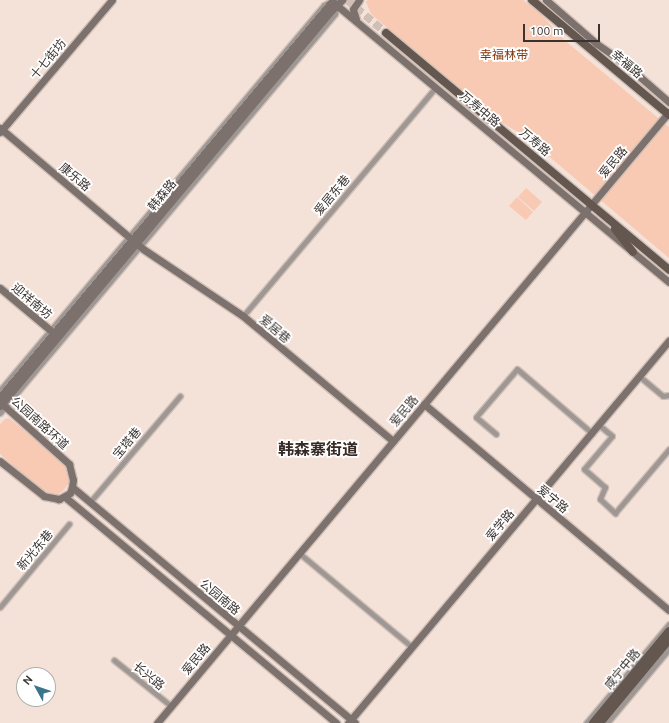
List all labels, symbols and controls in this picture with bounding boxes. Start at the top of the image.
scale bar [525,16,602,42]
text: 100 m [530,24,563,37]
street label: 十七街坊 [27,36,69,82]
street label: 幸福路 [609,47,645,81]
park label: 幸福林带 [480,48,528,62]
street label: 万寿中路 [457,88,503,130]
street label: 万寿路 [517,125,553,159]
street label: 爱民路 [596,144,630,180]
street label: 康乐路 [57,160,93,194]
street label: 爱居东巷 [311,172,353,218]
street label: 韩森路 [145,177,179,213]
street label: 迎祥南坊 [9,280,55,322]
street label: 爱居巷 [257,312,293,346]
street label: 爱民路 [387,393,421,429]
street label: 公园南路环道 [8,394,72,452]
street label: 宝塔巷 [110,425,144,461]
district label: 韩森寨街道 [278,439,358,459]
street label: 爱宁路 [535,482,571,516]
street label: 爱学路 [483,507,517,543]
street label: 新光东巷 [14,527,56,573]
street label: 公园南路 [197,576,243,618]
street label: 爱民路 [179,641,213,677]
street label: 咸宁中路 [601,646,643,692]
street label: 长兴路 [130,659,168,693]
north arrow [16,667,56,707]
text: N [20,673,35,687]

